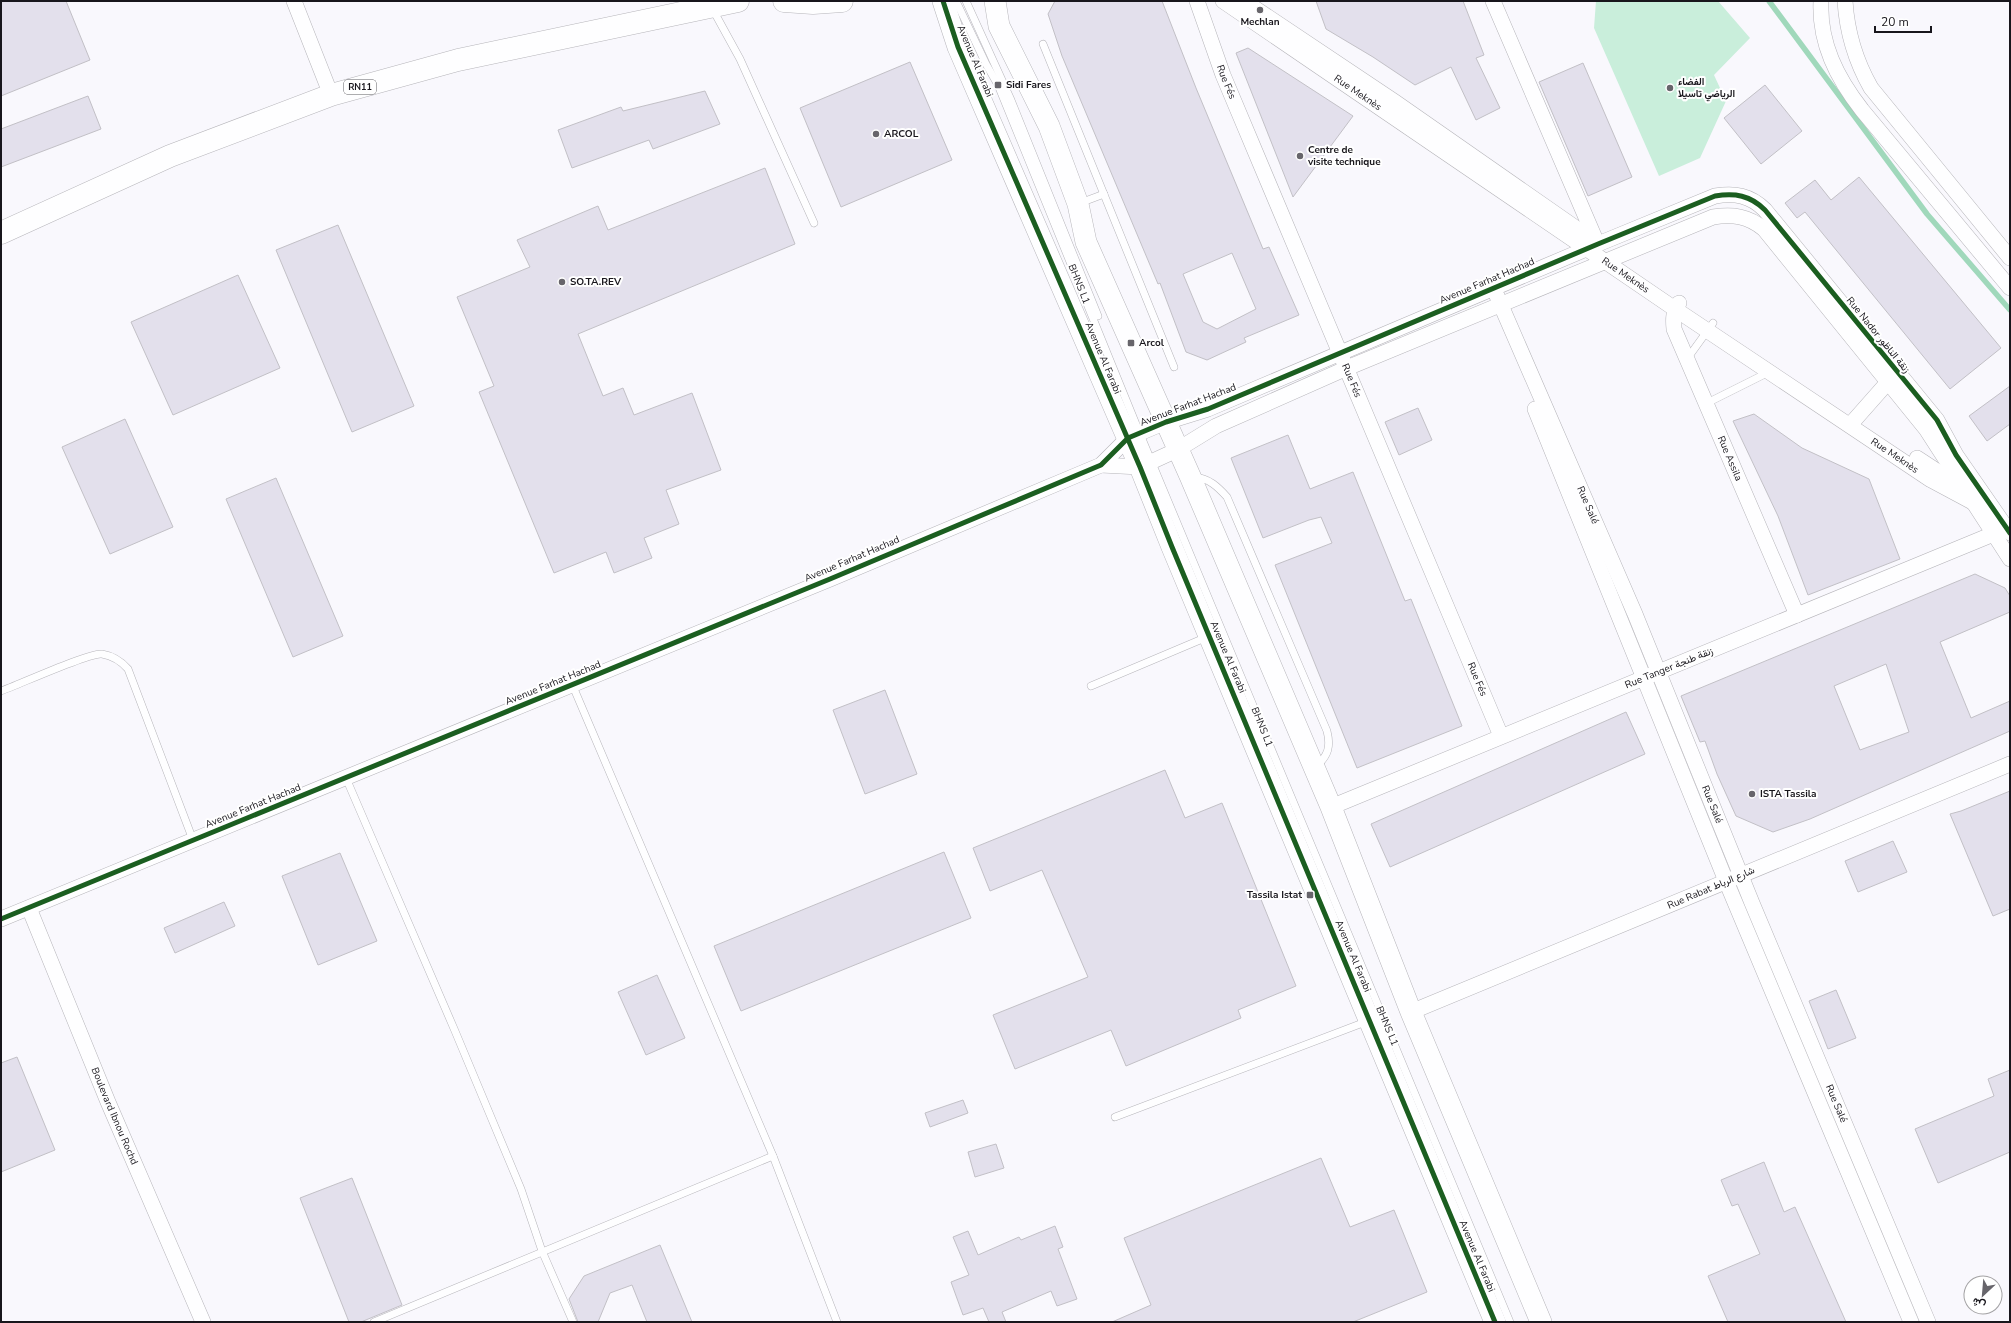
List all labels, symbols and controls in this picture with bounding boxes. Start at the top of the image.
marker: Mechlan [1255,5,1265,15]
scale bar [1875,8,1931,34]
text: 20 m [1881,14,1909,30]
place label: Mechlan [1240,15,1280,29]
street label: Avenue Al Farabi [954,23,996,99]
street label: Rue Fés [1213,63,1239,101]
street label: Rue Meknès [1331,72,1385,114]
place label: الفضاء الرياضي تاسيلا [1678,75,1735,102]
place label: Sidi Fares [1006,78,1051,92]
road number: RN11 [344,80,376,94]
marker: Sidi Fares [993,80,1003,90]
marker: الفضاء الرياضي تاسيلا [1665,83,1675,93]
place label: ARCOL [884,127,919,141]
marker: ARCOL [871,129,881,139]
place label: Centre de visite technique [1307,143,1381,169]
marker: Centre de visite technique [1295,151,1305,161]
street label: Rue Meknès [1599,254,1652,297]
street label: Avenue Farhat Hachad [1437,255,1537,307]
street label: BHNS L1 [1065,262,1093,306]
place label: SO.TA.REV [570,275,622,289]
marker: SO.TA.REV [557,277,567,287]
street label: Rue Nador زنقة الناظور [1843,294,1913,376]
street label: Avenue Al Farabi [1082,320,1124,396]
place label: Arcol [1139,336,1165,350]
marker: Arcol [1126,338,1136,348]
street label: Rue Fés [1338,361,1365,400]
street label: Avenue Farhat Hachad [1138,380,1238,430]
street label: Rue Assila [1714,434,1746,483]
street label: Rue Meknès [1868,435,1921,477]
street label: Rue Salé [1573,484,1602,526]
street label: Avenue Farhat Hachad [802,533,902,585]
street label: Avenue Al Farabi [1207,619,1249,695]
street label: Rue Tanger زنقة طنجة [1623,644,1715,692]
street label: Avenue Farhat Hachad [503,657,603,709]
street label: Rue Fés [1464,660,1491,699]
street label: BHNS L1 [1248,705,1276,749]
street label: Avenue Farhat Hachad [203,780,303,832]
street label: Rue Salé [1698,783,1726,825]
place label: ISTA Tassila [1760,787,1816,801]
marker: ISTA Tassila [1747,789,1757,799]
street label: Rue Rabat شارع الرباط [1665,863,1757,913]
place label: Tassila Istat [1247,888,1302,902]
marker: Tassila Istat [1305,890,1315,900]
street label: Avenue Al Farabi [1332,918,1374,994]
street label: BHNS L1 [1372,1004,1402,1048]
street label: Boulevard Ibnou Rochd [88,1065,141,1167]
street label: Rue Salé [1822,1082,1850,1125]
street label: Avenue Al Farabi [1456,1218,1498,1294]
north arrow [1963,1275,2003,1315]
text: ش [1970,1294,1988,1313]

